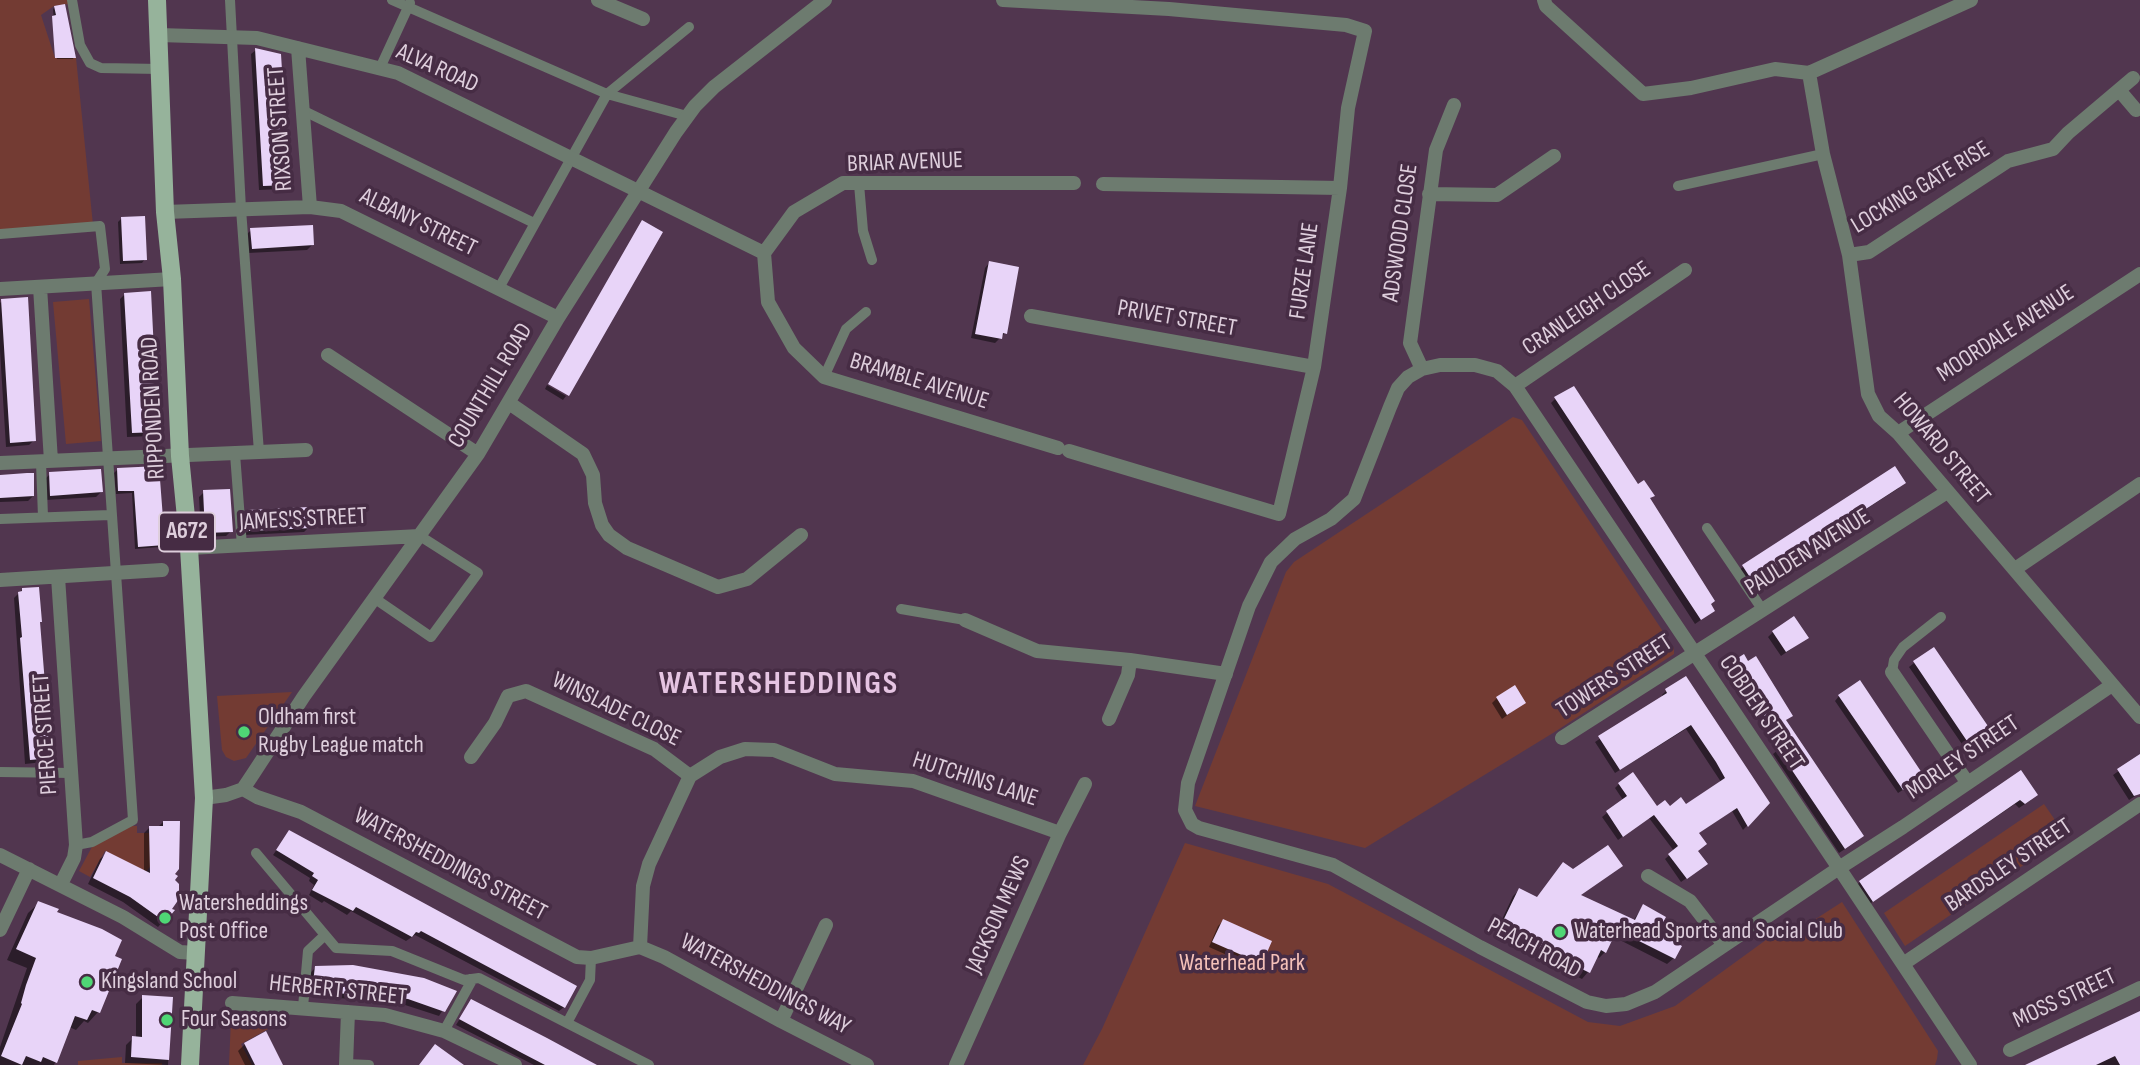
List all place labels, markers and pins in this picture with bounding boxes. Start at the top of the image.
place label: Oldham first Rugby League match [258,704,424,760]
marker: Oldham first Rugby League match [236,724,252,740]
place label: Watersheddings Post Office [179,890,308,946]
marker: Watersheddings Post Office [157,910,173,926]
place label: Waterhead Sports and Social Club [1574,918,1843,946]
marker: Waterhead Sports and Social Club [1552,924,1568,940]
place label: Kingsland School [101,968,237,996]
marker: Kingsland School [79,974,95,990]
place label: Four Seasons [181,1006,287,1034]
marker: Four Seasons [159,1012,175,1028]

